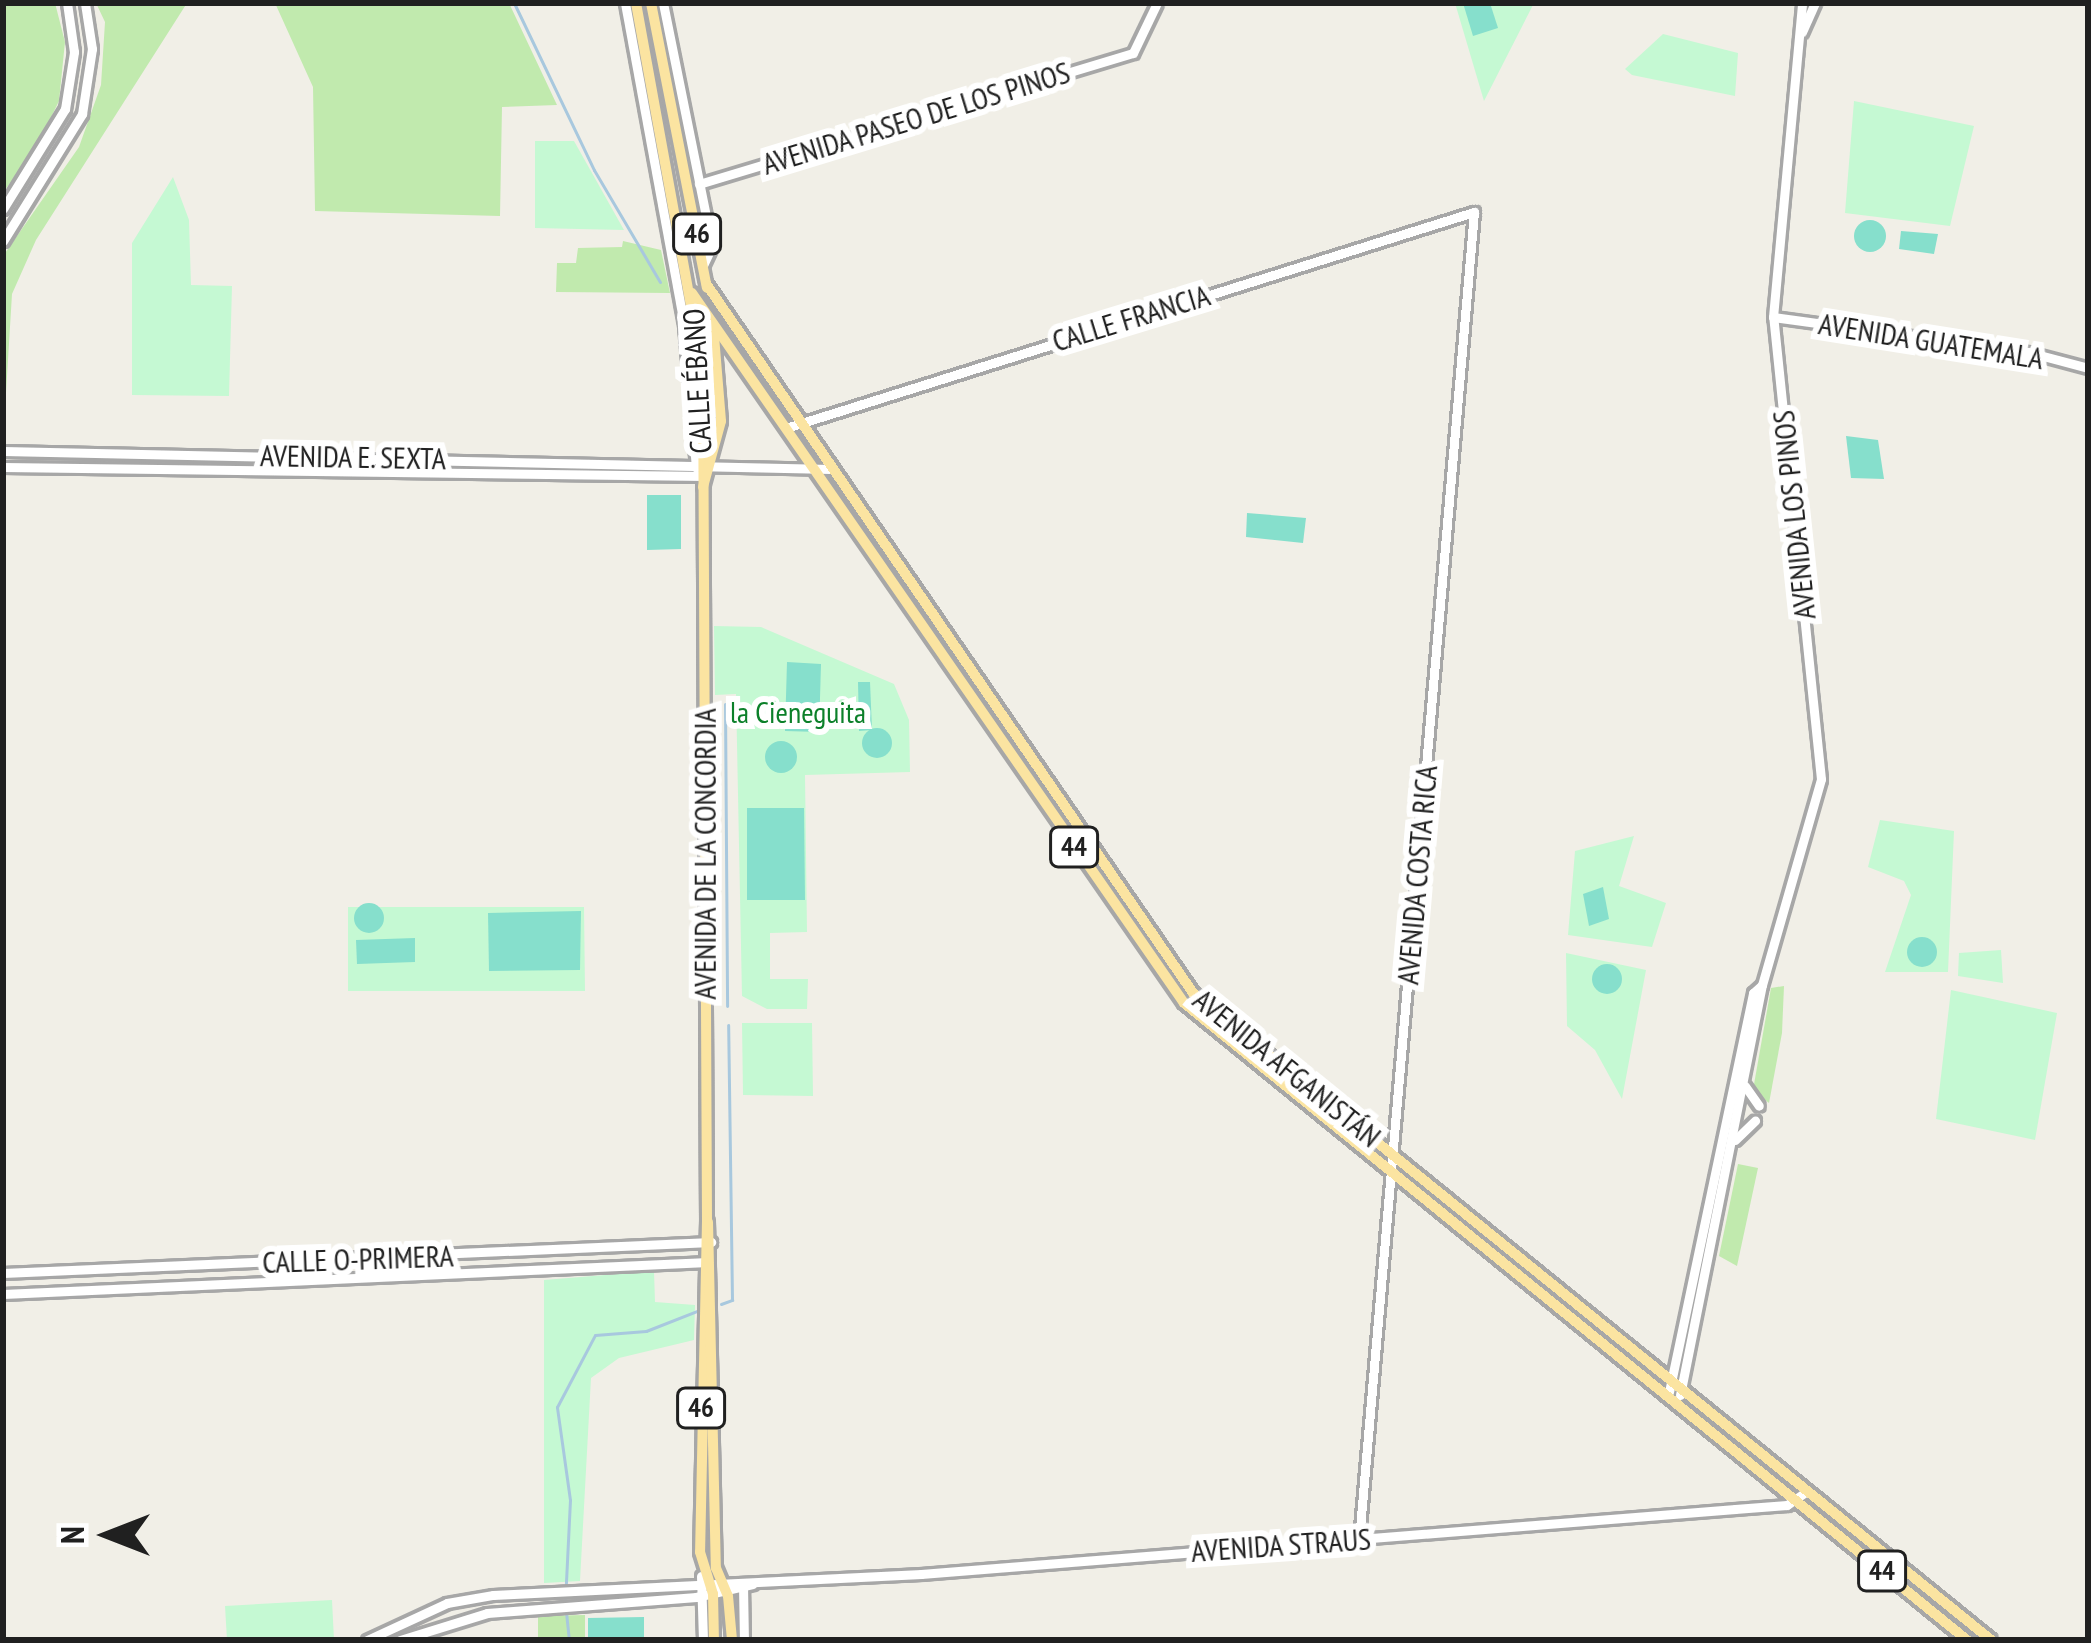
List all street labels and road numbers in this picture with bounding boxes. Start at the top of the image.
street label: AVENIDA PASEO DE LOS PINOS [757,54,1075,182]
road number: 46 [670,213,724,255]
street label: CALLE FRANCIA [1048,277,1214,359]
street label: AVENIDA GUATEMALA [1816,305,2046,377]
street label: CALLE ÉBANO [675,308,719,454]
street label: AVENIDA LOS PINOS [1765,408,1823,622]
street label: AVENIDA E. SEXTA [258,437,448,477]
street label: AVENIDA DE LA CONCORDIA [687,707,723,1001]
street label: AVENIDA COSTA RICA [1389,763,1445,987]
road number: 44 [1047,826,1101,868]
street label: AVENIDA AFGANISTÁN [1185,981,1389,1155]
street label: CALLE O-PRIMERA [262,1238,454,1280]
road number: 46 [674,1387,728,1429]
street label: AVENIDA STRAUS [1189,1521,1373,1569]
road number: 44 [1855,1550,1909,1592]

